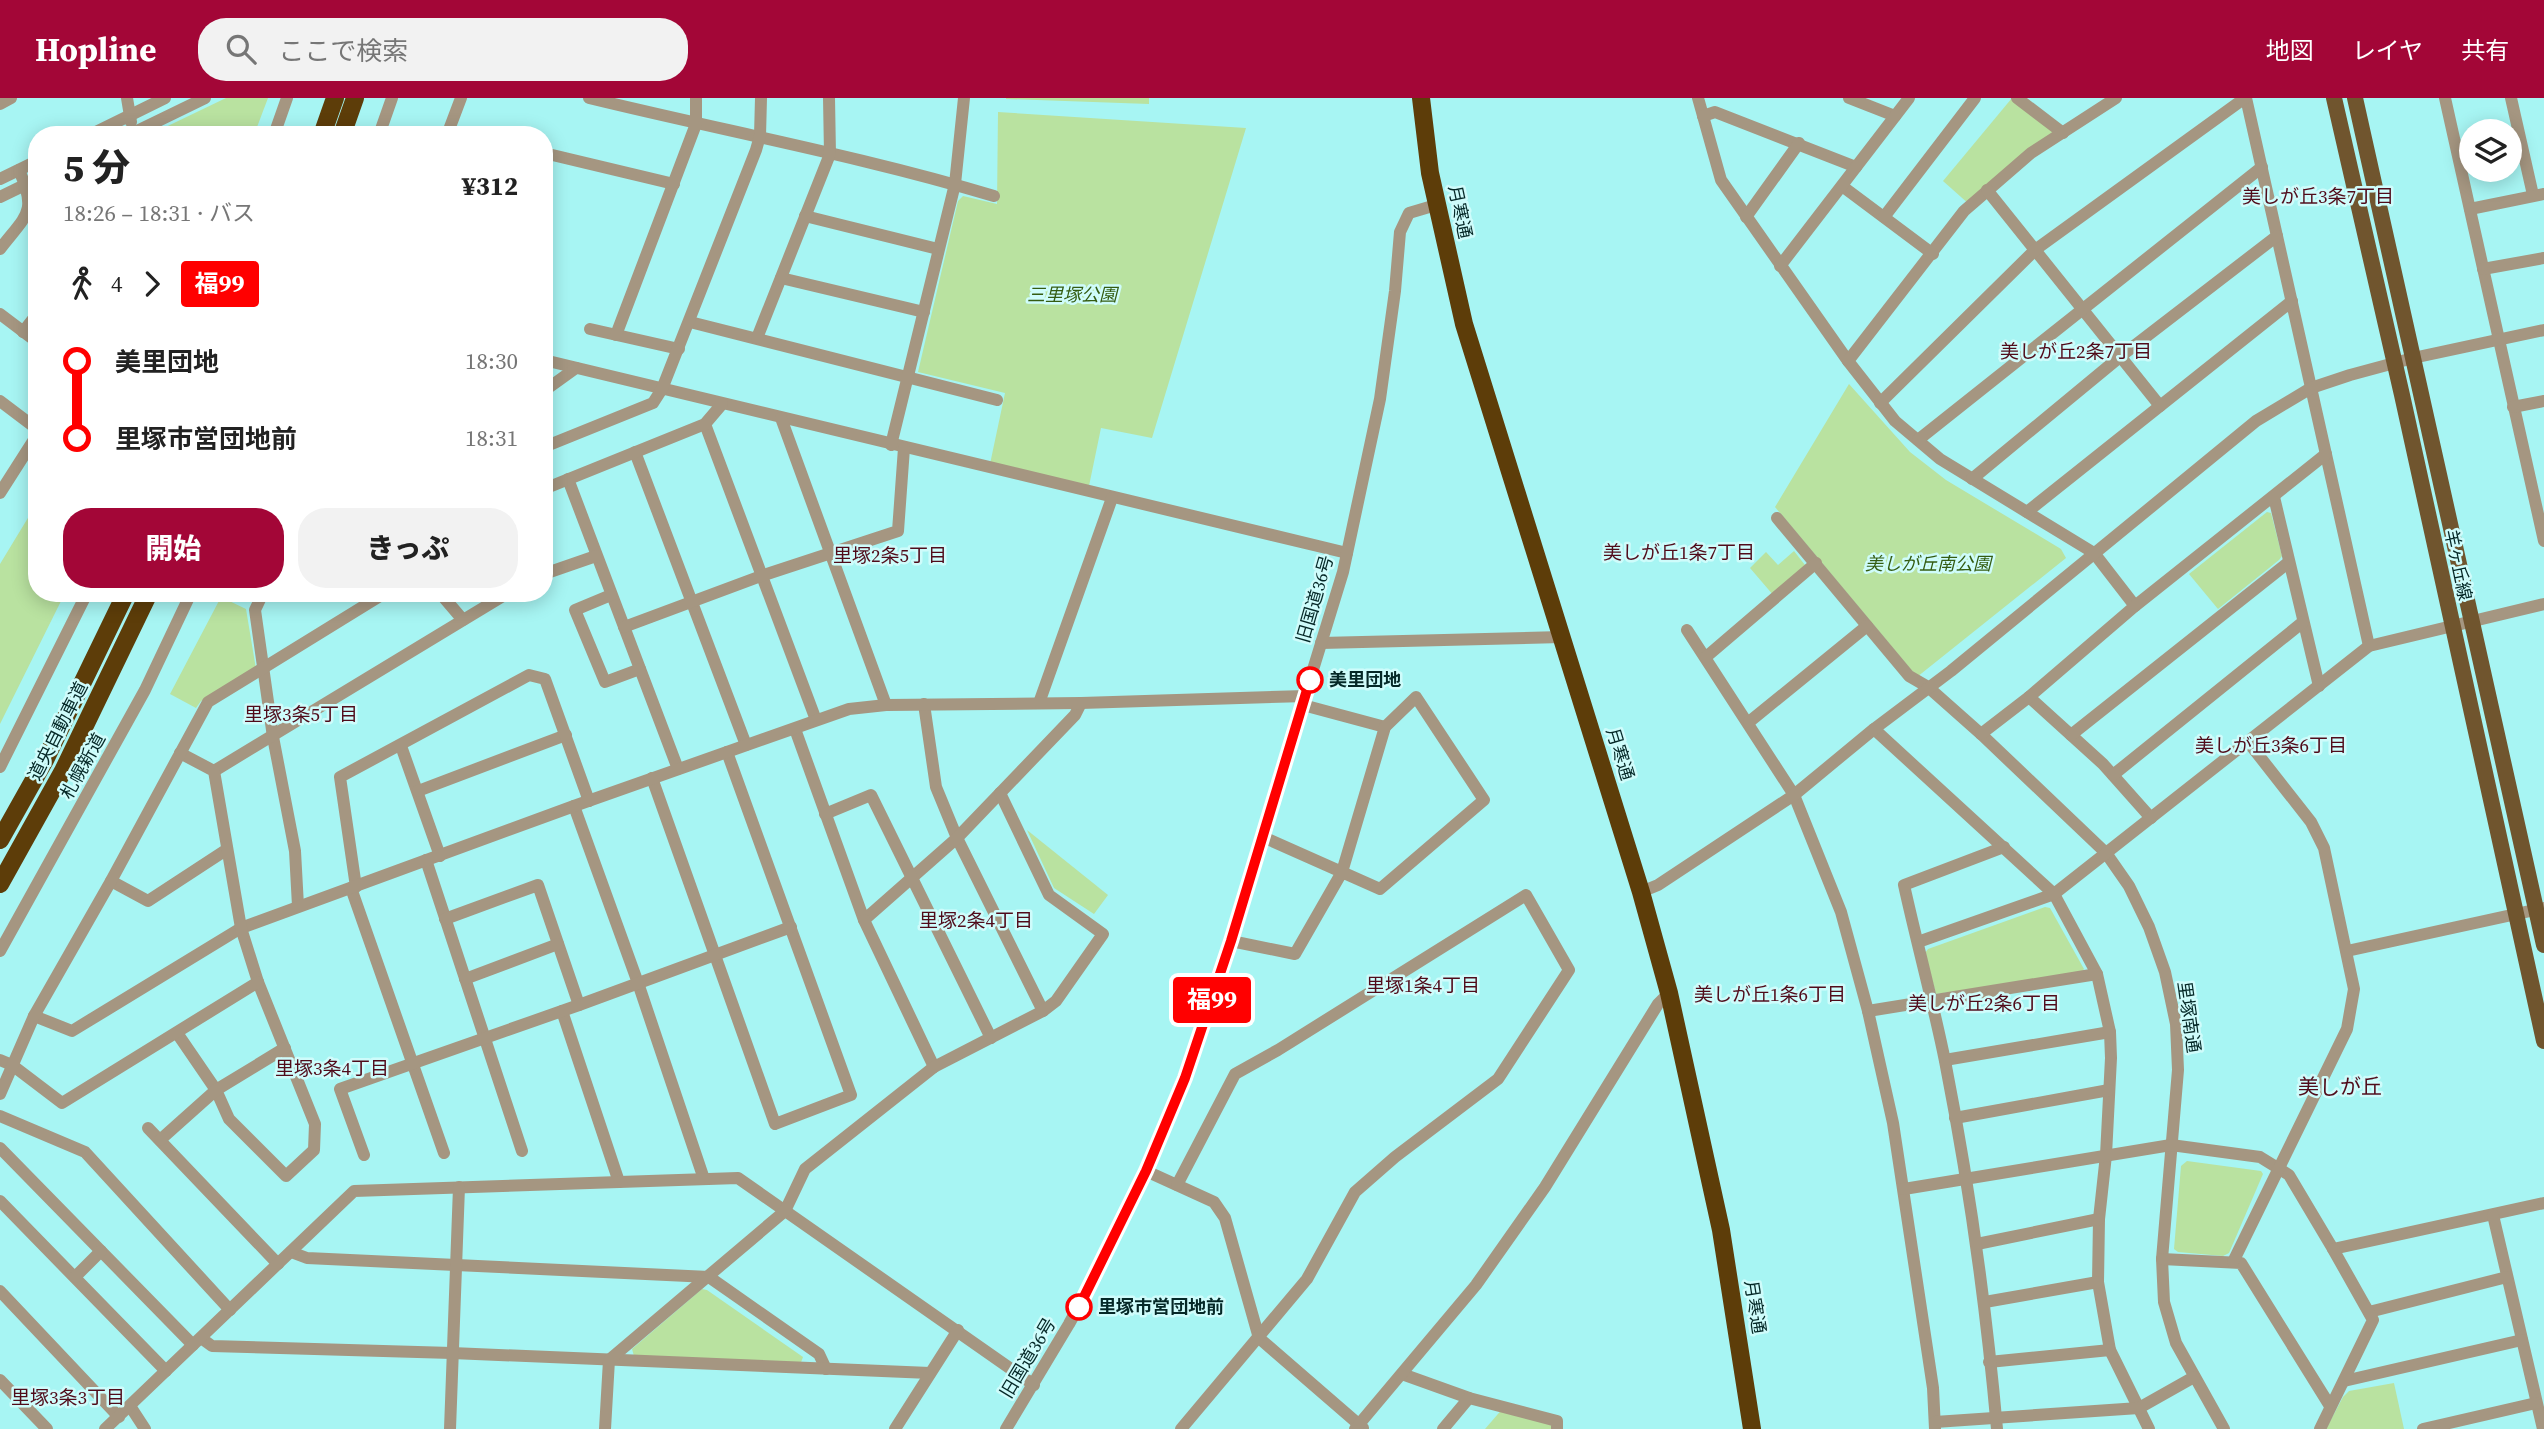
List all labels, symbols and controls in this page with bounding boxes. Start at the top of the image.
search box [198,18,688,81]
text: Hopline [35,27,156,72]
icon: search [222,30,260,68]
text: ここで検索 [278,33,408,69]
text: 地図 [2266,34,2314,67]
text: レイヤ [2352,34,2423,67]
text: 共有 [2461,34,2509,67]
map controls [2459,119,2522,182]
button: layers [2459,119,2522,182]
text: 5 分 [63,142,130,194]
text: ¥312 [462,168,518,204]
street label: 月寒通 [1443,183,1478,241]
district label: 美しが丘3条7丁目 [2242,183,2394,209]
text: 18:26 – 18:31 · バス [63,197,255,229]
icon: walk [63,265,101,303]
icon: forward [133,265,171,303]
text: 福99 [195,267,245,300]
text: 4 [111,268,123,300]
park label: 三里塚公園 [1027,282,1120,307]
district label: 美しが丘2条7丁目 [2000,338,2152,364]
text: 美里団地 [115,344,219,380]
text: 18:30 [465,345,518,377]
text: 里塚市営団地前 [115,421,297,457]
text: 18:31 [465,422,518,454]
button: 開始 [63,508,284,588]
button: きっぷ [298,508,518,588]
street label: 羊ヶ丘線 [2439,527,2478,603]
district label: 美しが丘1条7丁目 [1603,539,1755,565]
district label: 里塚2条5丁目 [833,542,947,568]
park label: 美しが丘南公園 [1865,551,1994,576]
street label: 旧国道36号 [1290,552,1339,646]
marker: 美里団地 [1297,667,1323,693]
place label: 美里団地 [1329,667,1401,692]
street label: 道央自動車道 [22,677,93,785]
district label: 里塚3条5丁目 [244,701,358,727]
street label: 月寒通 [1601,724,1640,783]
street label: 札幌新道 [54,728,111,803]
district label: 美しが丘3条6丁目 [2195,732,2347,758]
district label: 里塚2条4丁目 [919,907,1033,933]
district label: 里塚1条4丁目 [1366,972,1480,998]
line badge: 福99 [1172,977,1252,1023]
street label: 里塚南通 [2172,980,2207,1054]
district label: 美しが丘1条6丁目 [1694,981,1846,1007]
text: 福99 [1187,983,1237,1016]
district label: 美しが丘2条6丁目 [1908,990,2060,1016]
district label: 里塚3条4丁目 [275,1055,389,1081]
district label: 美しが丘 [2298,1072,2382,1101]
street label: 月寒通 [1739,1278,1772,1336]
marker: 里塚市営団地前 [1066,1294,1092,1320]
place label: 里塚市営団地前 [1098,1294,1224,1319]
street label: 旧国道36号 [994,1313,1061,1403]
district label: 里塚3条3丁目 [11,1384,125,1410]

